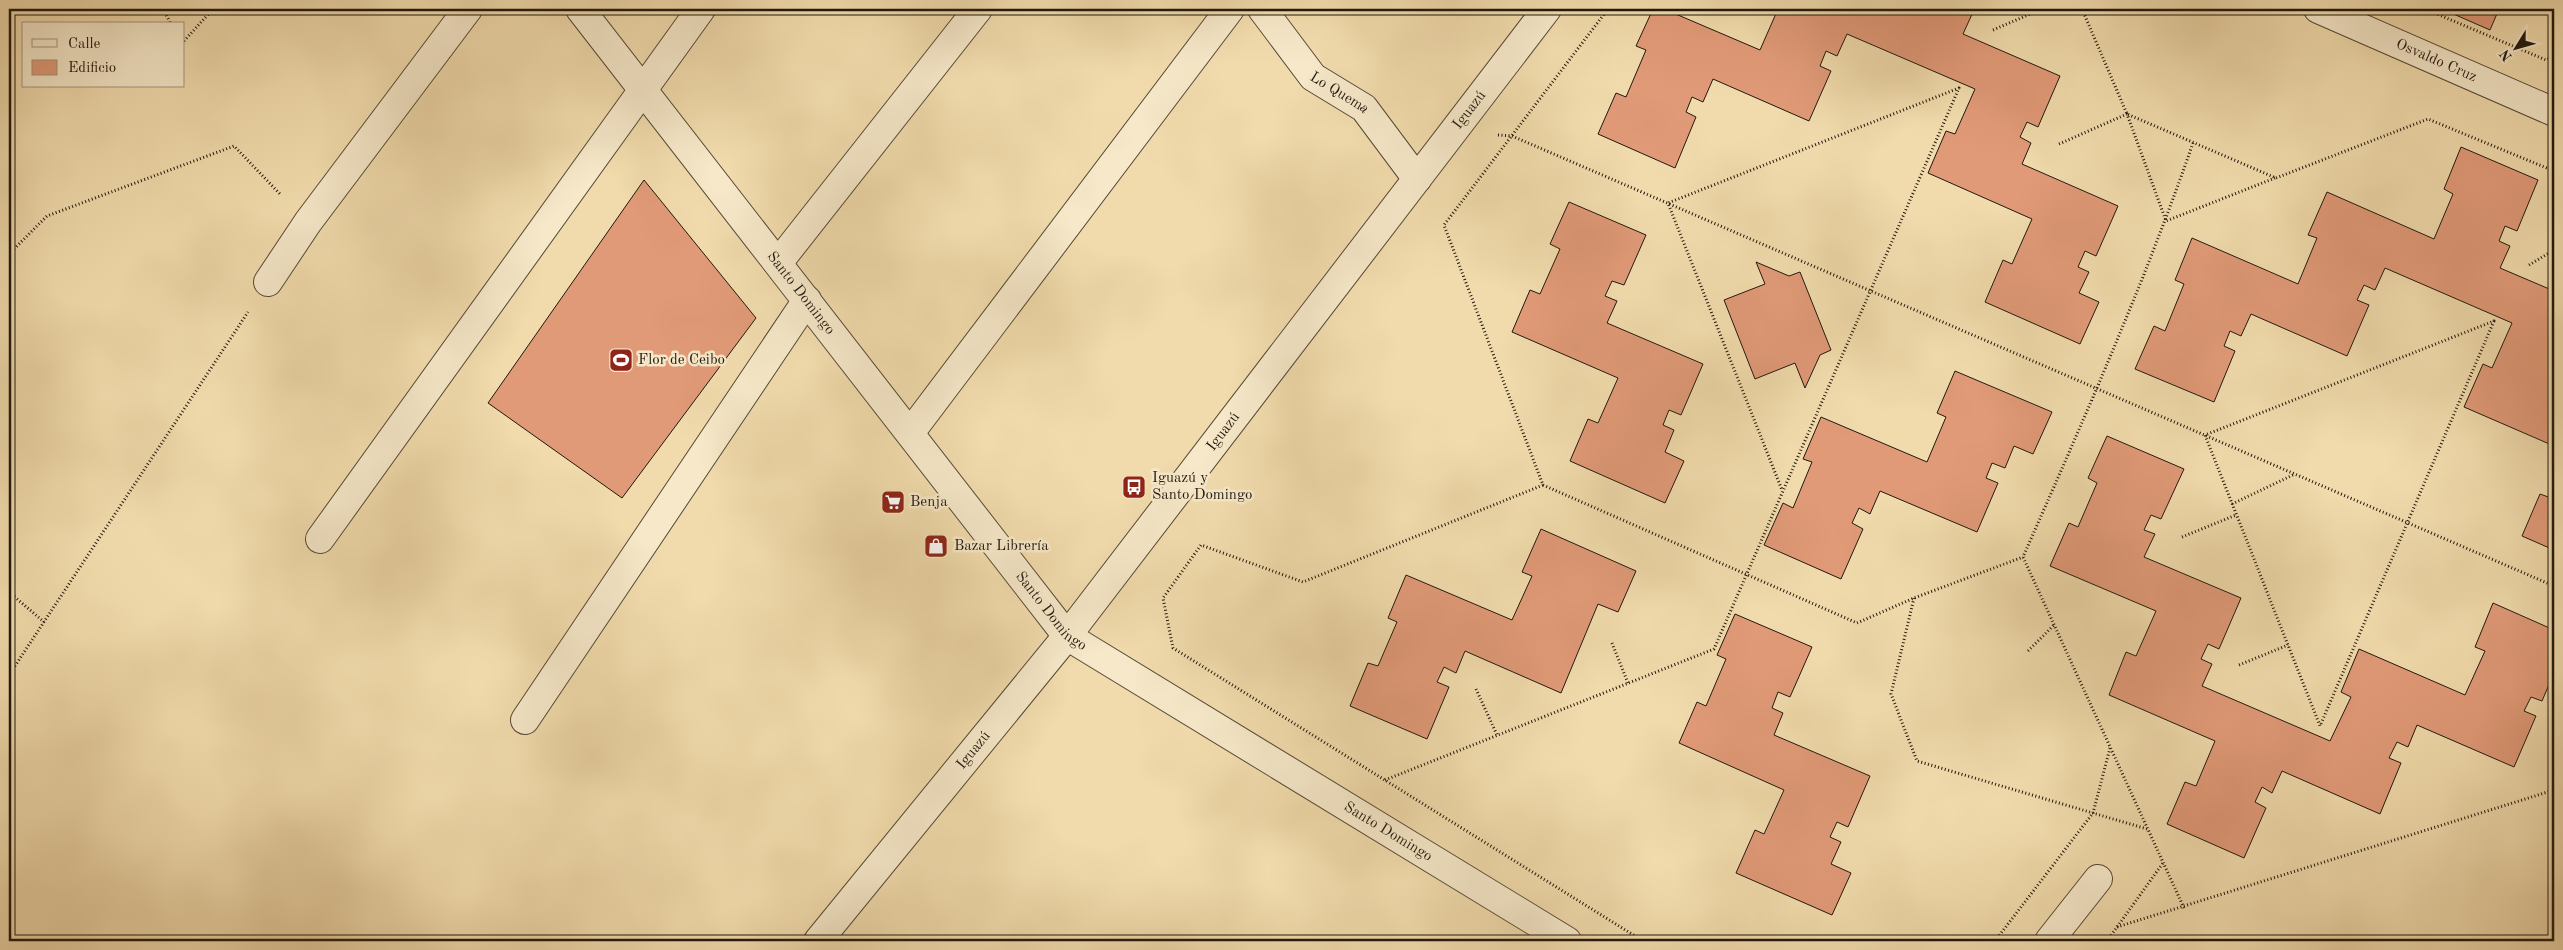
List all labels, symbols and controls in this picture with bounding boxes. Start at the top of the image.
legend [22,22,185,88]
north arrow [2490,22,2540,72]
street label: Osvaldo Cruz [2394,36,2479,85]
text: Calle [68,37,101,52]
text: N [2497,46,2515,64]
text: Edificio [68,61,116,76]
street label: Lo Quema [1307,69,1373,117]
street label: Iguazú [1450,88,1489,132]
street label: Santo Domingo [764,249,838,338]
sports icon: Flor de Ceibo [608,347,634,373]
place label: Flor de Ceibo [638,353,725,368]
street label: Iguazú [1204,410,1243,454]
place label: Iguazú y Santo Domingo [1152,471,1252,503]
bus stop icon: Iguazú y Santo Domingo [1121,474,1147,500]
supermarket icon: Benja [880,489,906,515]
place label: Benja [910,495,948,510]
shop icon: Bazar Librería [923,533,949,559]
place label: Bazar Librería [954,539,1049,554]
street label: Santo Domingo [1012,569,1089,654]
street label: Iguazú [954,729,993,772]
street label: Santo Domingo [1341,799,1435,864]

